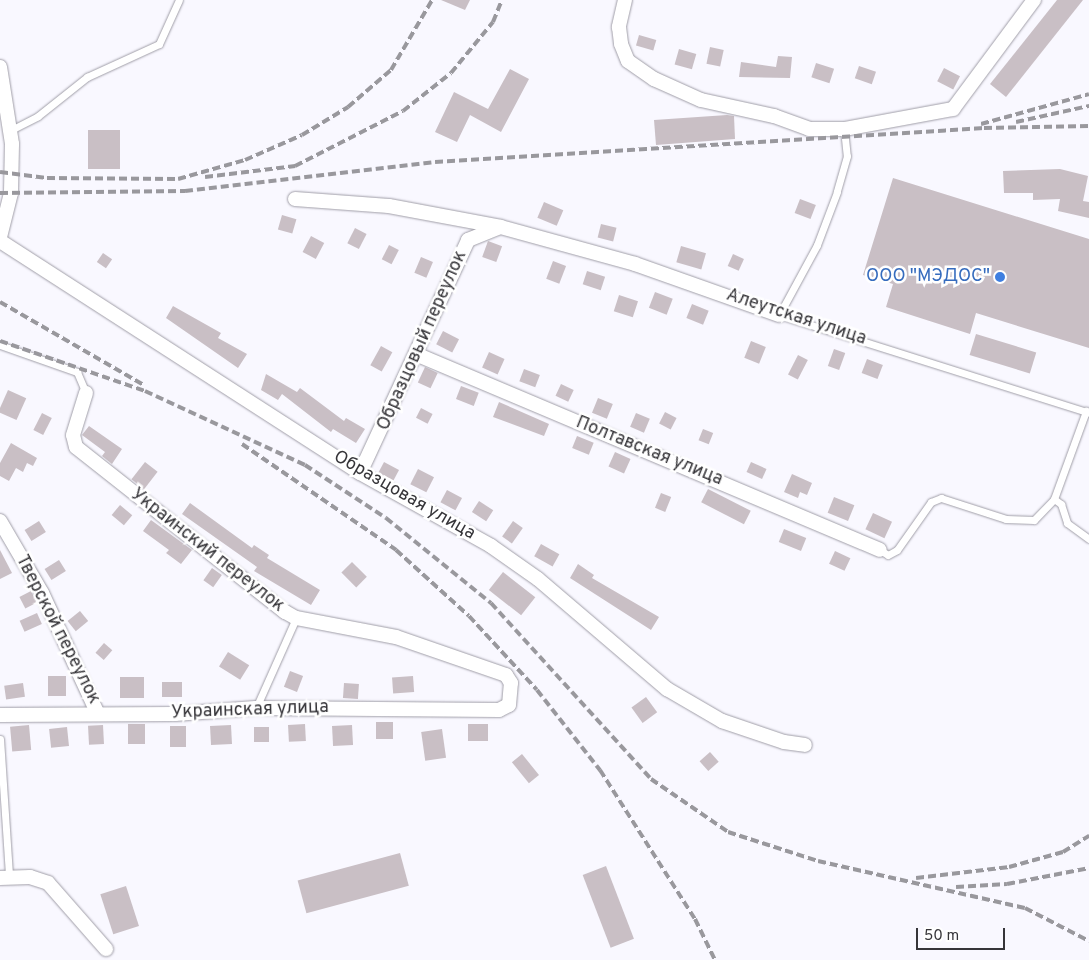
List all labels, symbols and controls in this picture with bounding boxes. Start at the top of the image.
street label: Образцовый переулок [374,248,472,434]
place label: ООО "МЭДОС" [866,266,990,288]
marker: ООО "МЭДОС" [994,271,1006,283]
street label: Алеутская улица [723,285,869,351]
street label: Полтавская улица [572,413,726,491]
street label: Образцовая улица [329,447,479,545]
street label: Украинский переулок [126,484,288,618]
street label: Тверской переулок [10,552,104,708]
street label: Украинская улица [171,697,329,725]
scale bar [919,918,1008,950]
text: 50 m [924,927,959,946]

